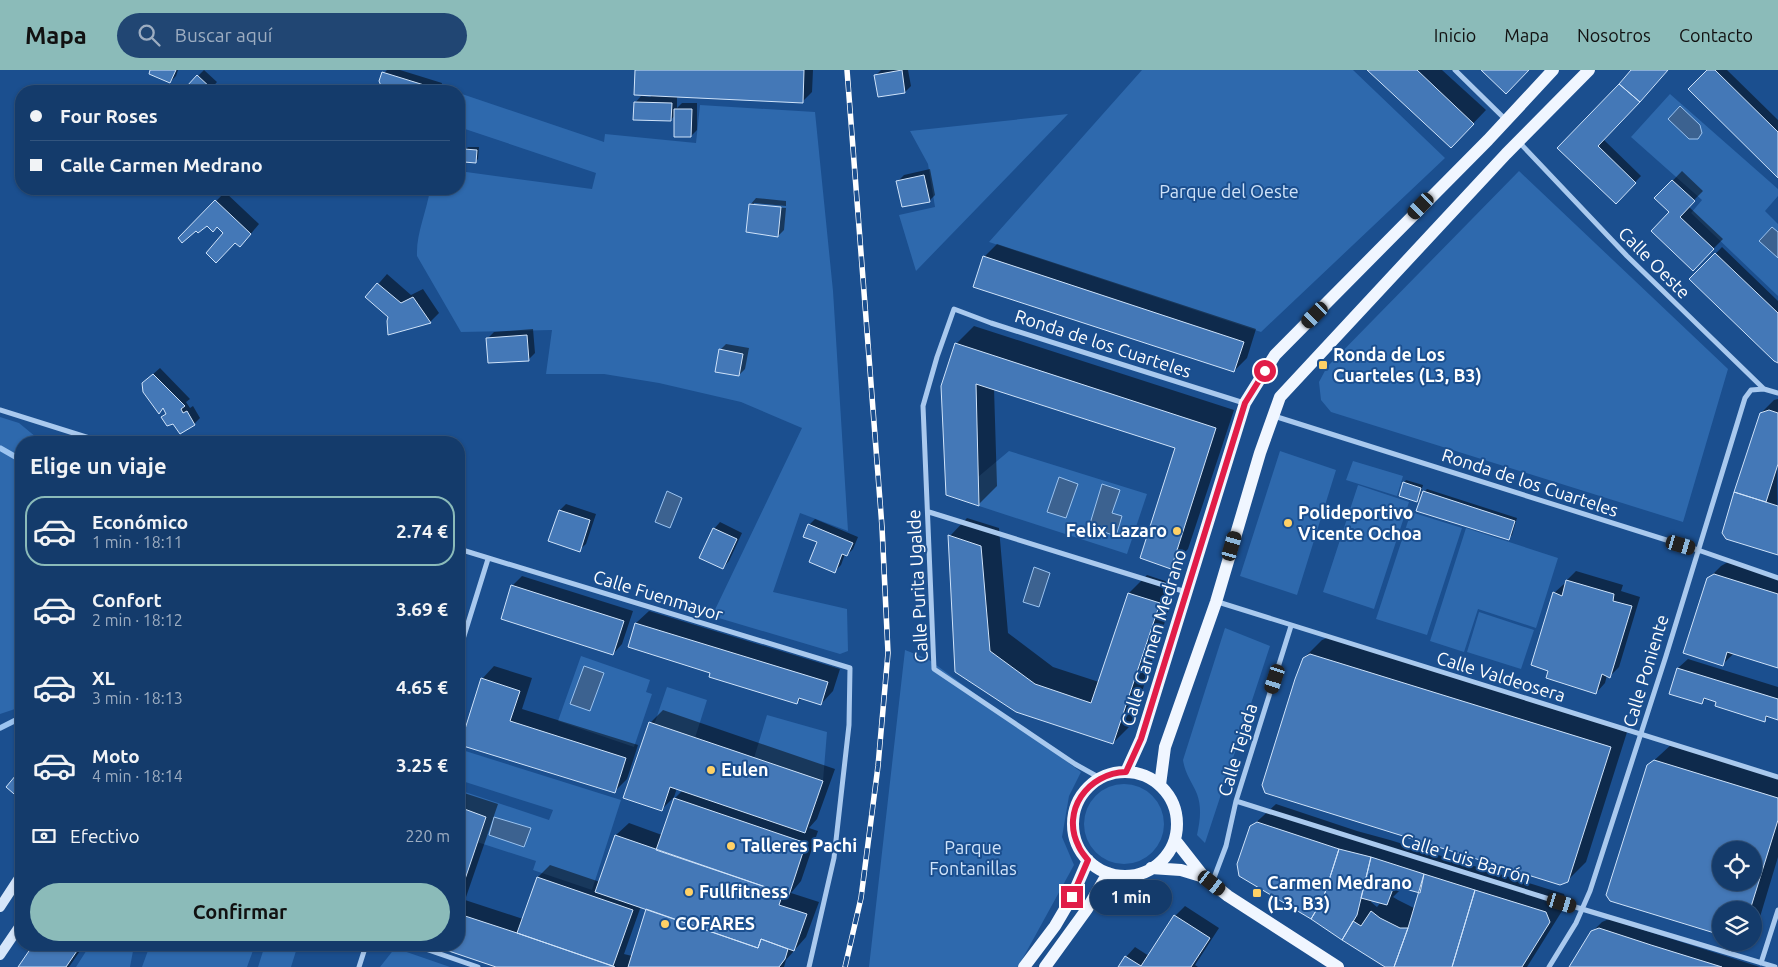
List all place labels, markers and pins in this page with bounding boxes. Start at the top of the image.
place label: Ronda de Los Cuarteles (L3, B3) [1333,344,1482,386]
marker: Ronda de Los Cuarteles (L3, B3) [1317,359,1329,371]
place label: Polideportivo Vicente Ochoa [1298,502,1422,543]
marker: Polideportivo Vicente Ochoa [1282,517,1294,529]
place label: Felix Lazaro [1066,520,1167,540]
marker: Felix Lazaro [1171,525,1183,537]
place label: Eulen [721,759,769,779]
marker: Eulen [705,764,717,776]
place label: Talleres Pachi [741,835,857,855]
marker: Talleres Pachi [725,840,737,852]
place label: Carmen Medrano (L3, B3) [1267,872,1412,914]
place label: Fullfitness [699,881,788,901]
marker: Fullfitness [683,886,695,898]
marker: Carmen Medrano (L3, B3) [1251,887,1263,899]
place label: COFARES [675,913,755,933]
marker: COFARES [659,918,671,930]

